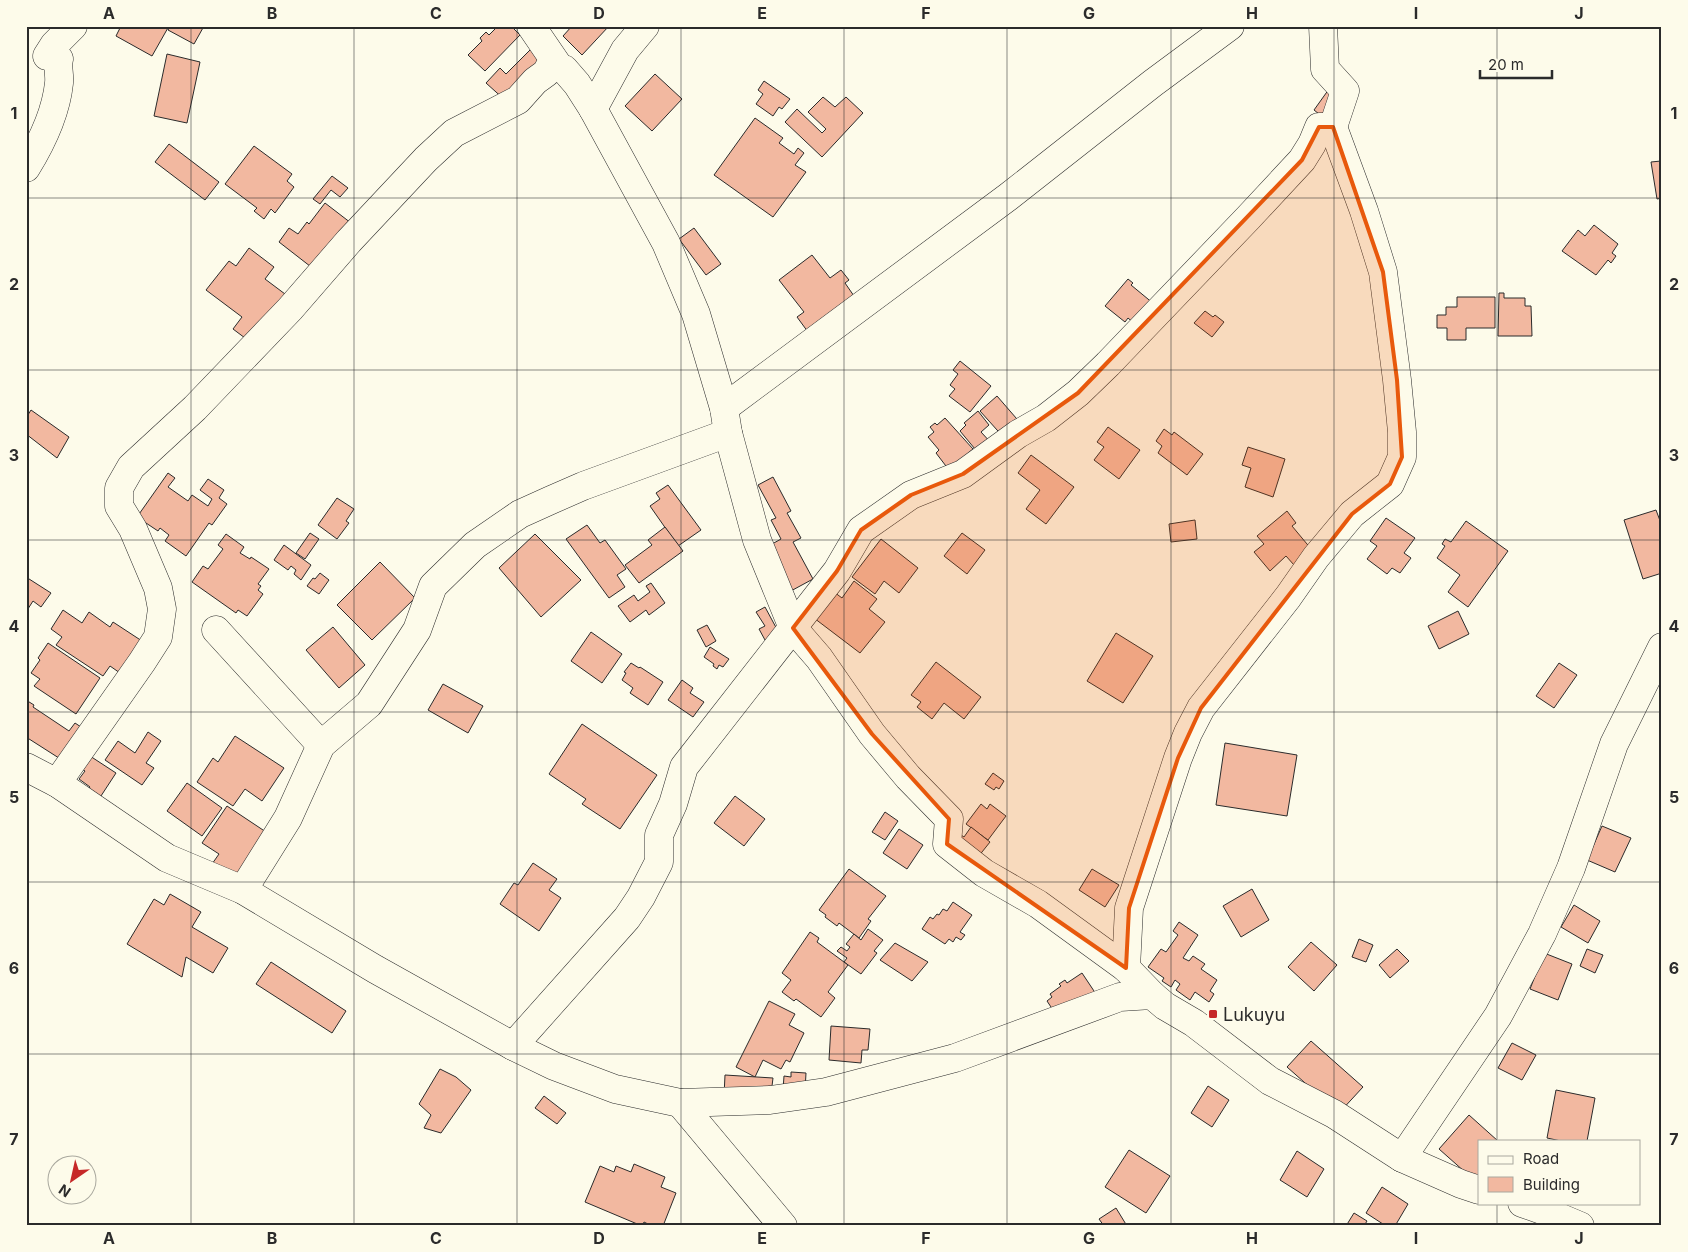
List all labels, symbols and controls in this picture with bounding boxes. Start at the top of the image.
text: A [103,3,115,23]
text: B [267,3,277,23]
text: C [430,3,442,23]
text: D [593,3,605,23]
text: E [757,3,767,23]
text: F [921,3,931,23]
text: G [1083,3,1095,23]
text: H [1246,3,1258,23]
text: I [1414,3,1418,23]
text: J [1574,3,1584,23]
scale bar [1480,48,1553,80]
text: 20 m [1488,55,1524,74]
text: 1 [11,103,17,123]
text: 1 [1671,103,1677,123]
text: 2 [9,274,19,294]
text: 2 [1669,274,1679,294]
text: 3 [9,445,19,465]
text: 3 [1669,445,1679,465]
text: 4 [9,616,20,636]
text: 4 [1669,616,1680,636]
text: 5 [9,787,19,807]
text: 5 [1669,787,1679,807]
text: 6 [9,958,19,978]
text: 6 [1669,958,1679,978]
place label: Lukuyu [1223,1004,1285,1025]
marker: Lukuyu [1207,1008,1219,1020]
text: 7 [9,1129,19,1149]
text: 7 [1669,1129,1679,1149]
legend [1478,1140,1640,1204]
text: Road [1523,1149,1559,1168]
north arrow [48,1154,98,1204]
text: Building [1523,1175,1580,1194]
text: N [55,1181,74,1201]
text: A [103,1228,115,1248]
text: B [267,1228,277,1248]
text: C [430,1228,442,1248]
text: D [593,1228,605,1248]
text: E [757,1228,767,1248]
text: F [921,1228,931,1248]
text: G [1083,1228,1095,1248]
text: H [1246,1228,1258,1248]
text: I [1414,1228,1418,1248]
text: J [1574,1228,1584,1248]

